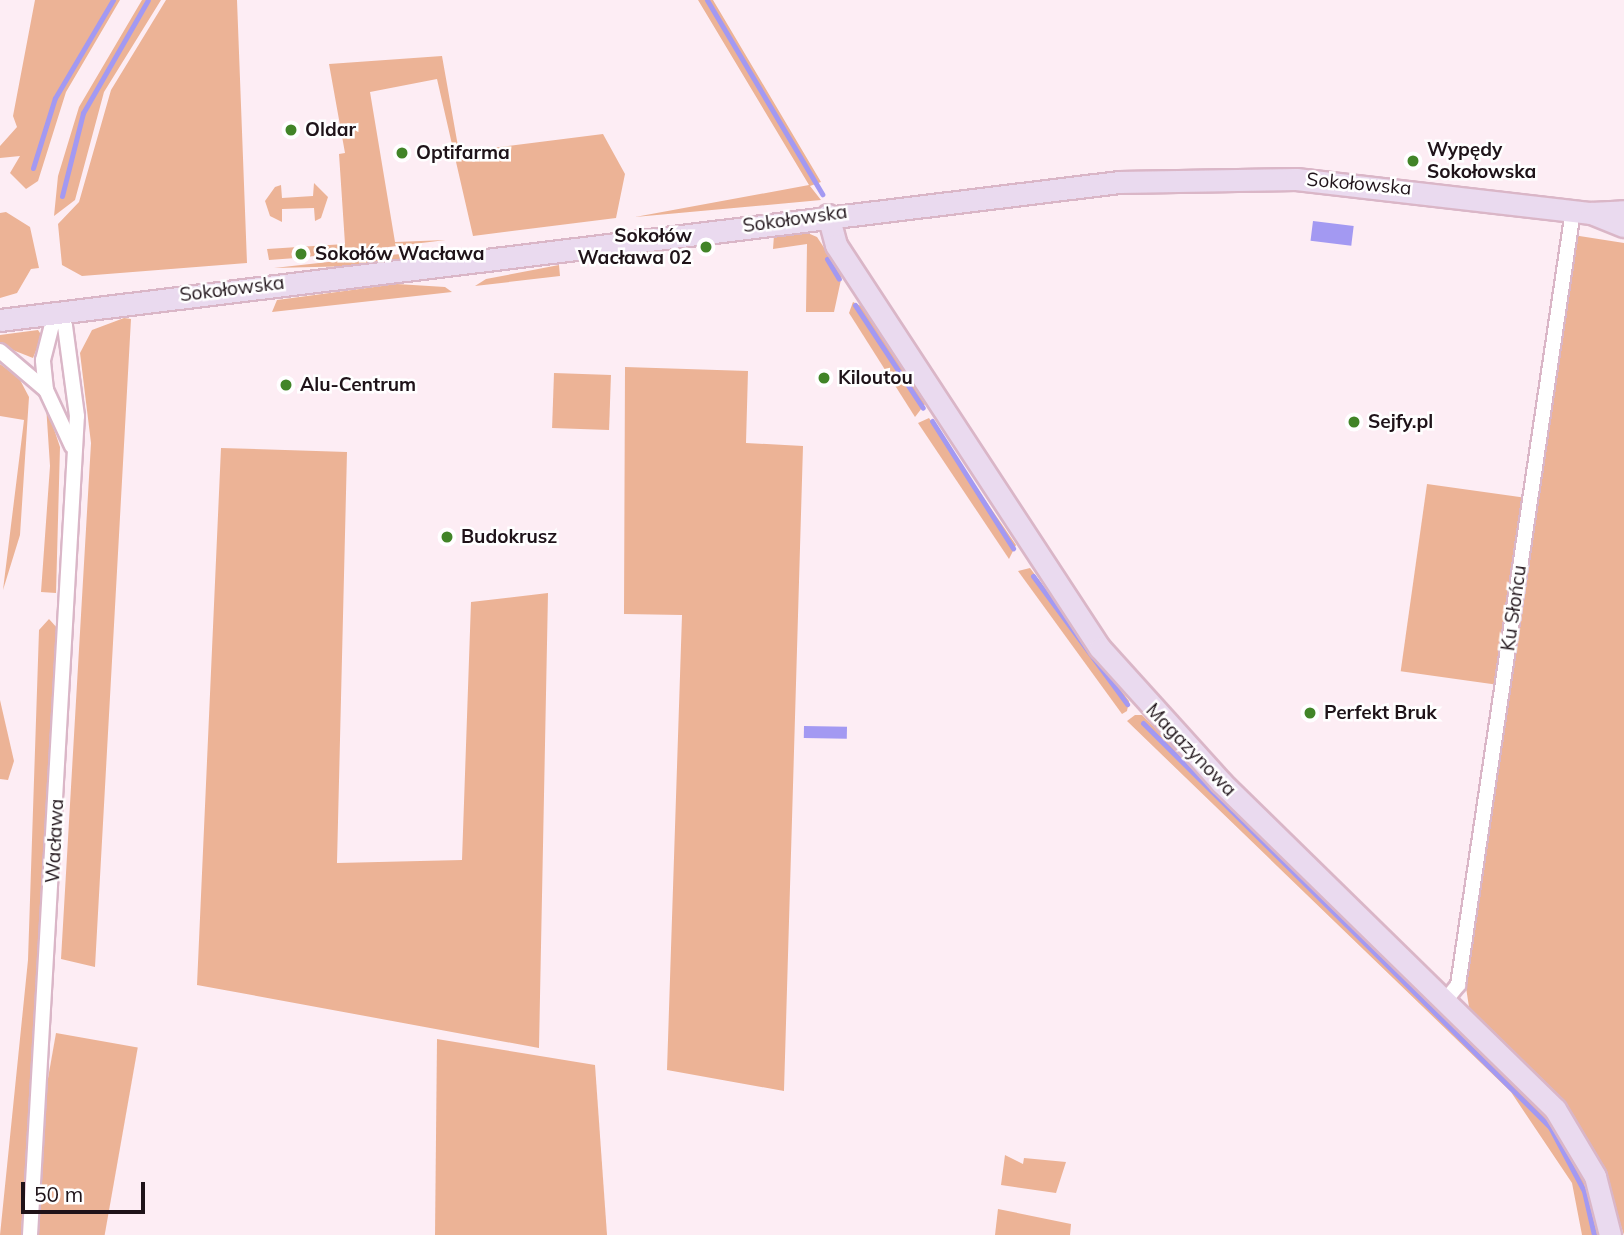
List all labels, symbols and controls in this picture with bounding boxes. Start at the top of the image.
place label: Oldar [305,119,356,141]
marker: Oldar [283,122,299,138]
place label: Wypędy Sokołowska [1427,139,1536,183]
place label: Optifarma [416,142,510,164]
marker: Optifarma [394,145,410,161]
marker: Wypędy Sokołowska [1405,153,1421,169]
street label: Sokołowska [1306,168,1412,200]
street label: Sokołowska [741,200,849,238]
place label: Sokołów Wacława 02 [577,225,692,269]
marker: Sokołów Wacława 02 [698,239,714,255]
place label: Sokołów Wacława [315,243,485,265]
marker: Sokołów Wacława [293,246,309,262]
street label: Sokołowska [178,271,286,307]
place label: Kiloutou [838,367,913,389]
marker: Kiloutou [816,370,832,386]
place label: Alu-Centrum [300,374,416,396]
marker: Alu-Centrum [278,377,294,393]
place label: Sejfy.pl [1368,411,1433,433]
marker: Sejfy.pl [1346,414,1362,430]
place label: Budokrusz [461,526,557,548]
marker: Budokrusz [439,529,455,545]
street label: Ku Słońcu [1497,564,1531,652]
street label: Magazynowa [1141,699,1241,801]
place label: Perfekt Bruk [1324,702,1437,724]
marker: Perfekt Bruk [1302,705,1318,721]
street label: Wacława [41,798,69,884]
scale bar [24,1168,149,1212]
text: 50 m [34,1181,83,1207]

